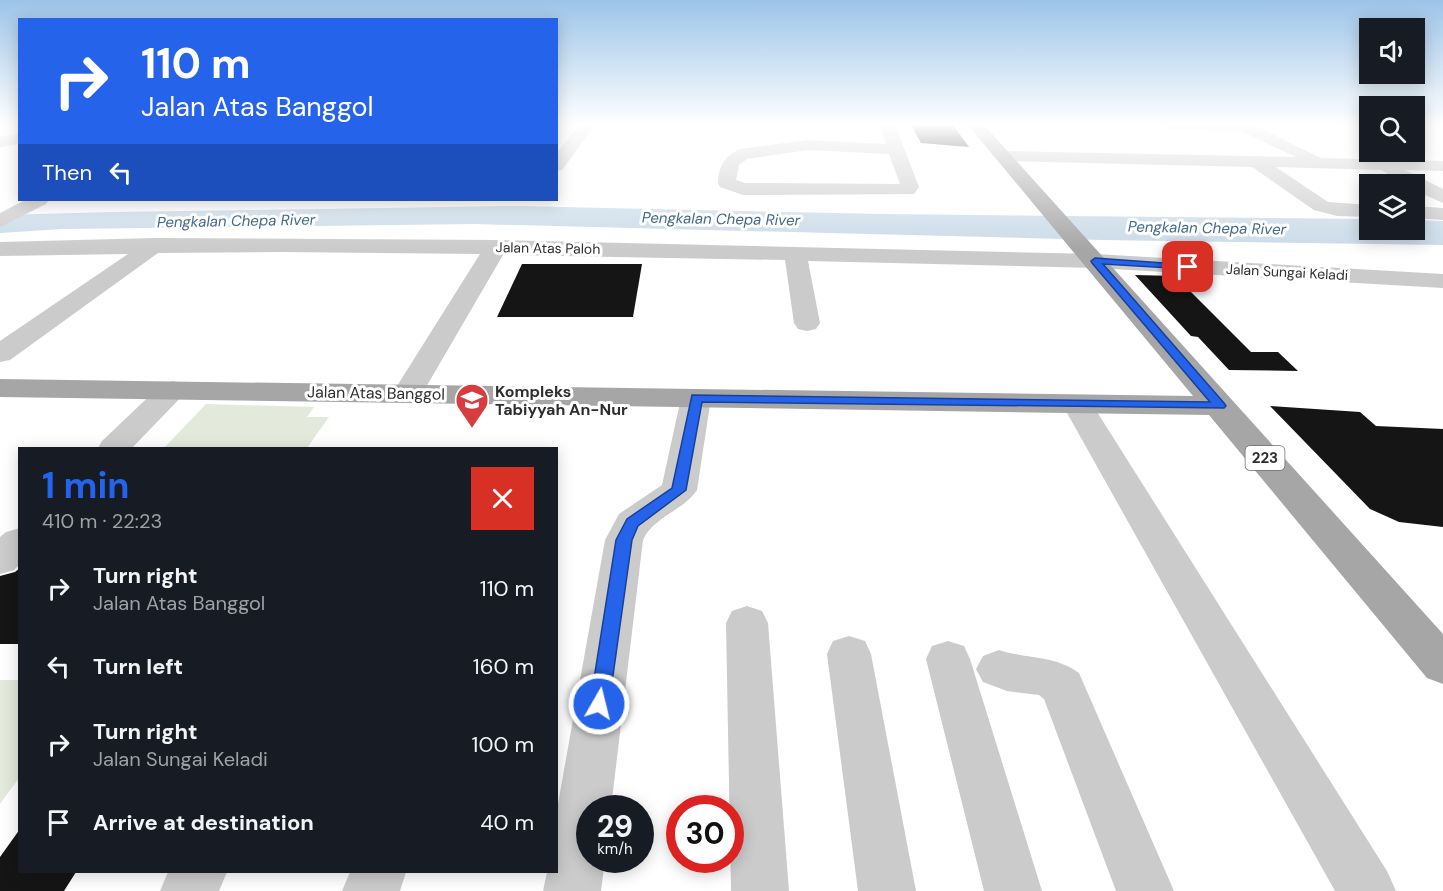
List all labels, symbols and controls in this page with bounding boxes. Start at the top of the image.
map controls [1359,18,1425,240]
button: sound [1359,18,1425,84]
text: 110 m [141,36,251,91]
icon: right [42,42,120,120]
text: Jalan Atas Banggol [141,89,374,124]
button: search [1359,96,1425,162]
icon: left [104,156,137,189]
text: Then [42,158,92,187]
button: layers [1359,174,1425,240]
water label: Pengkalan Chepa River [642,208,801,230]
water label: Pengkalan Chepa River [157,210,316,232]
water label: Pengkalan Chepa River [1128,217,1287,239]
street label: Jalan Atas Paloh [496,238,600,258]
pin [1162,241,1213,292]
icon: arrive [1171,250,1204,283]
street label: Jalan Sungai Keladi [1225,260,1349,284]
street label: Jalan Atas Banggol [307,381,445,405]
place label: Kompleks Tabiyyah An-Nur [495,381,628,420]
school or university icon: Kompleks Tabiyyah An-Nur [454,382,490,429]
road number: 223 [1246,446,1284,470]
text: 1 min [42,462,130,509]
button: close [471,467,534,530]
text: 410 m · 22:23 [42,508,162,534]
text: Turn right [93,561,198,590]
icon: right [42,572,75,605]
text: 110 m [480,574,534,603]
text: Jalan Atas Banggol [93,590,265,616]
icon: left [42,650,75,683]
text: Turn left [93,652,183,681]
text: 160 m [473,652,534,681]
position arrow [567,672,631,736]
text: Turn right [93,717,198,746]
icon: right [42,728,75,761]
text: 100 m [472,730,534,759]
text: Jalan Sungai Keladi [93,746,268,772]
speed limit sign: 30 [666,795,744,873]
icon: arrive [42,806,75,839]
text: 29 [597,807,633,846]
text: Arrive at destination [93,808,314,837]
text: 40 m [480,808,534,837]
text: km/h [597,839,633,859]

